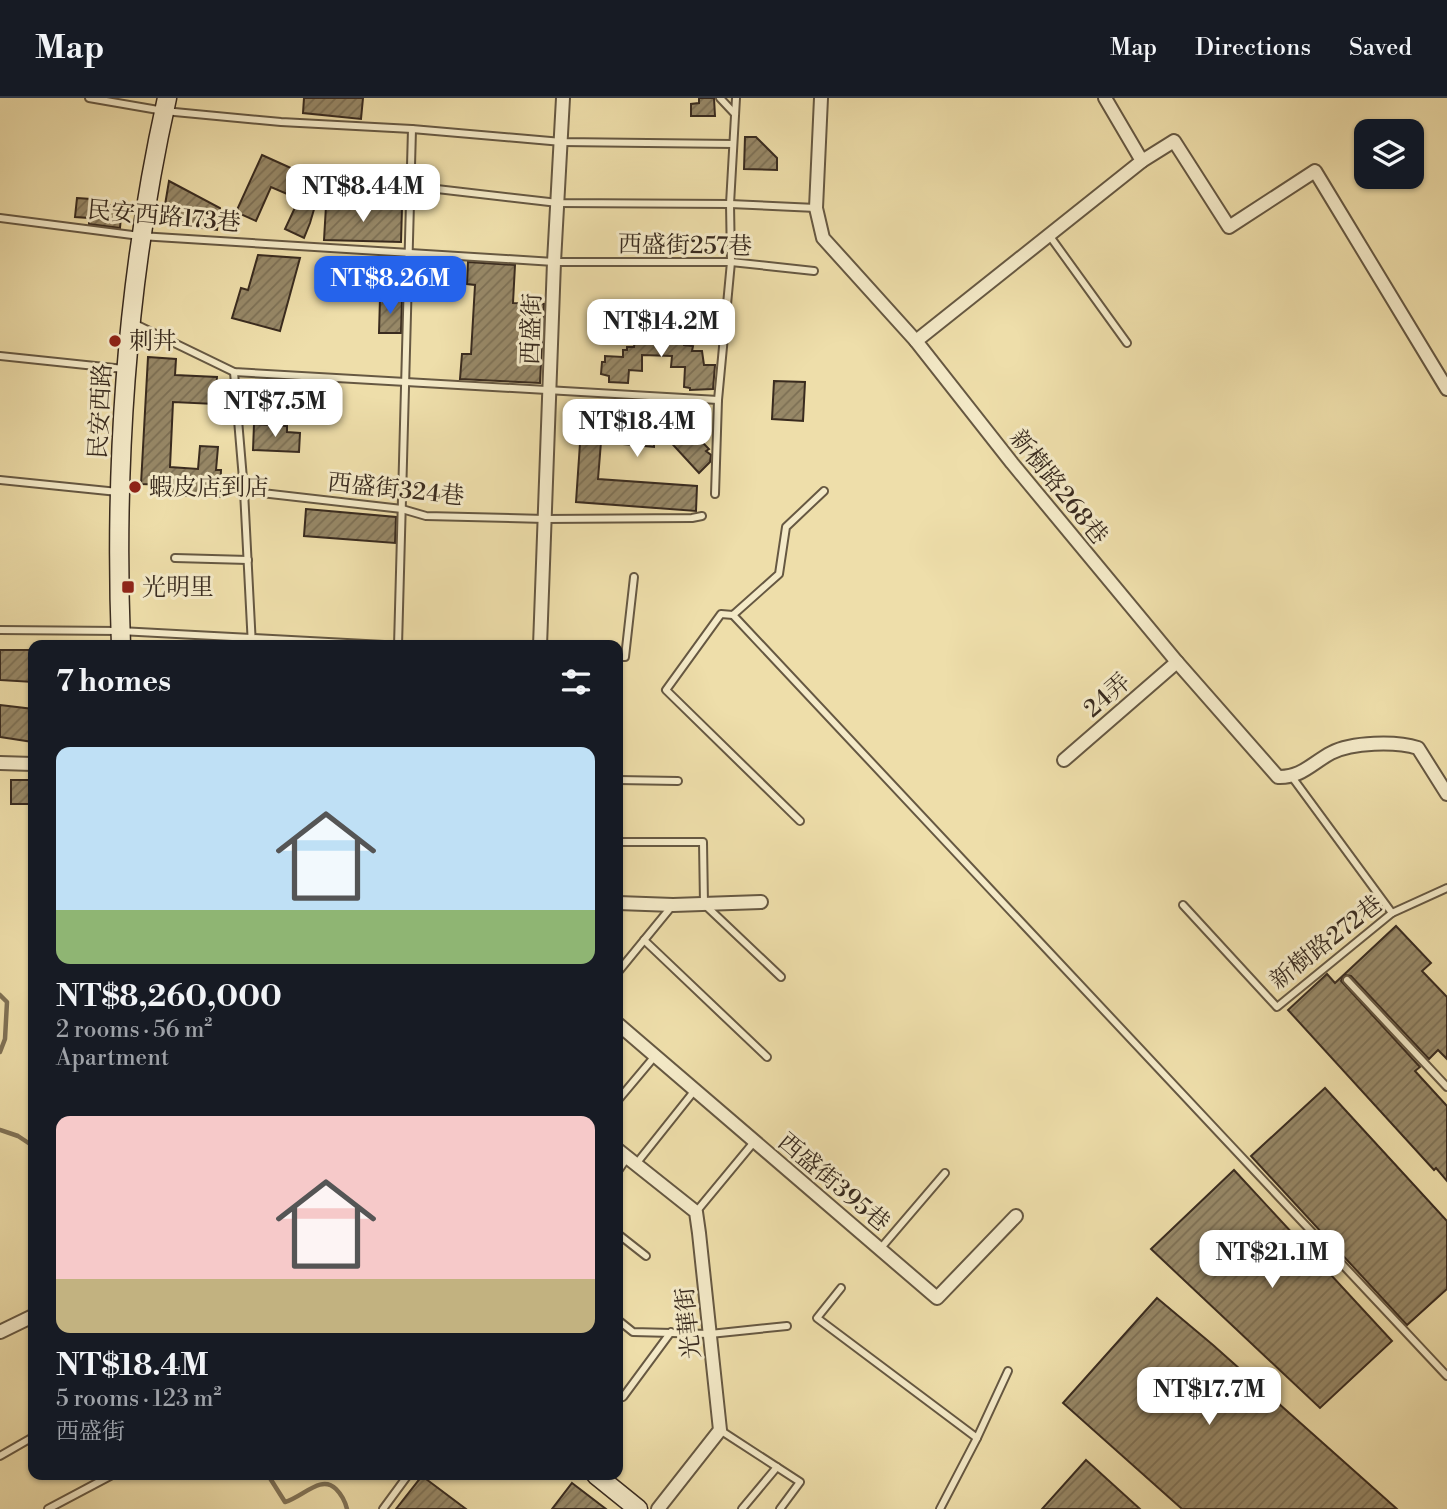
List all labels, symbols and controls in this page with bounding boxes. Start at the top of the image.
text: Map [35,28,104,69]
text: Map [1110,33,1157,63]
text: Directions [1195,33,1311,63]
text: Saved [1349,33,1412,63]
map controls [1354,119,1424,189]
button: layers [1354,119,1424,189]
pin: NT$8.44M [291,164,435,224]
text: NT$8.44M [302,173,424,201]
street label: 民安西路173巷 [86,195,242,239]
street label: 西盛街257巷 [618,230,752,262]
pin: NT$8.26M [318,256,462,316]
text: NT$8.26M [330,265,450,293]
street label: 西盛街 [516,293,548,366]
pin: NT$14.2M [589,300,733,359]
text: NT$14.2M [603,308,719,336]
place label: 刺丼 [129,327,177,357]
marker: 刺丼 [107,333,123,349]
street label: 民安西路 [84,362,118,460]
pin: NT$7.5M [210,380,340,439]
text: NT$7.5M [224,388,326,416]
pin: NT$18.4M [565,400,709,459]
text: NT$18.4M [579,408,695,436]
street label: 新樹路268巷 [1003,424,1114,551]
street label: 西盛街324巷 [326,468,466,512]
place label: 蝦皮店到店 [149,473,269,503]
marker: 蝦皮店到店 [127,479,143,495]
place label: 光明里 [142,573,214,603]
marker: 光明里 [120,579,136,595]
text: 7 homes [56,663,171,701]
icon: filters [557,663,595,701]
street label: 24弄 [1078,667,1137,724]
icon: home [263,793,389,919]
street label: 新樹路272巷 [1264,889,1389,996]
text: NT$8,260,000 [56,978,282,1016]
text: 2 rooms · 56 m² [56,1016,212,1044]
text: Apartment [56,1044,169,1072]
street label: 西盛街395巷 [771,1127,895,1238]
icon: home [263,1161,389,1287]
pin: NT$21.1M [1200,1230,1344,1290]
text: NT$21.1M [1215,1239,1329,1267]
street label: 光華街 [670,1286,708,1360]
text: NT$18.4M [56,1347,208,1385]
pin: NT$17.7M [1137,1368,1281,1427]
text: NT$17.7M [1153,1376,1265,1404]
text: 5 rooms · 123 m² [56,1385,222,1413]
text: 西盛街 [56,1418,125,1446]

